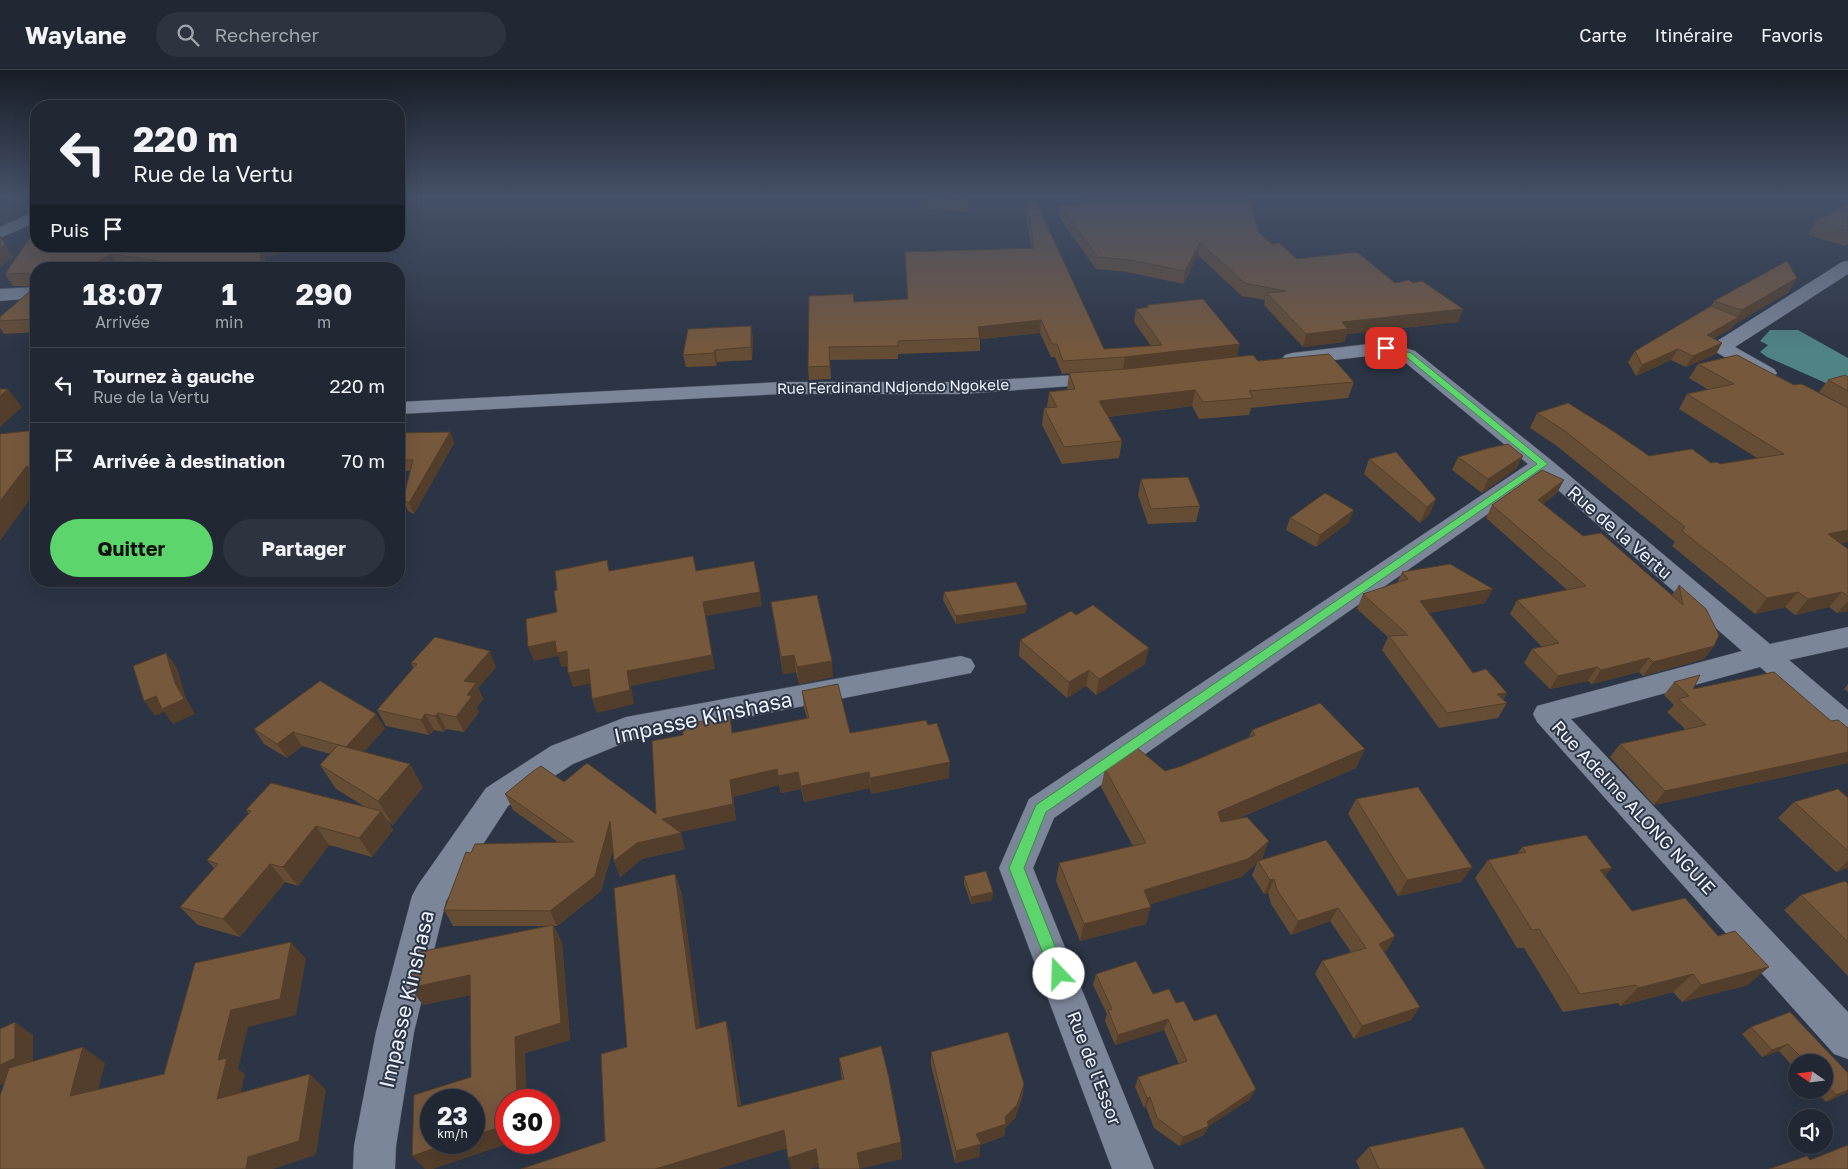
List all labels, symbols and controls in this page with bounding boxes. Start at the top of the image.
search box [156,12,506,57]
text: Waylane [25,20,126,49]
icon: search [174,21,202,49]
text: Rechercher [214,23,319,46]
text: Carte [1579,24,1627,46]
text: Itinéraire [1655,24,1733,46]
text: Favoris [1761,24,1823,46]
text: 220 m [133,118,238,160]
icon: left [50,120,115,185]
text: Rue de la Vertu [133,160,293,187]
icon: arrive [99,215,127,243]
text: Puis [50,218,89,241]
text: 18:07 [82,276,163,312]
text: 1 [221,276,237,312]
text: 290 [296,276,353,312]
text: Arrivée [95,312,150,332]
text: min [215,312,243,332]
text: m [317,312,331,332]
pin [1365,327,1407,369]
icon: arrive [1372,334,1400,362]
text: Tournez à gauche [93,364,254,387]
icon: left [50,371,78,399]
text: 220 m [330,374,385,397]
street label: Rue Ferdinand Ndjondo Ngokele [777,375,1010,397]
text: Rue de la Vertu [93,387,209,407]
icon: arrive [50,446,78,474]
text: Arrivée à destination [93,449,285,472]
text: 70 m [342,449,385,472]
street label: Rue de la Vertu [1563,481,1677,583]
button: Quitter [50,519,213,577]
button: Partager [223,519,385,577]
street label: Impasse Kinshasa [611,685,795,749]
street label: Rue Adeline ALONG NGUIE [1548,716,1720,898]
street label: Impasse Kinshasa [373,908,439,1090]
position arrow [1032,947,1084,999]
street label: Rue de l'Essor [1063,1008,1127,1128]
north arrow [1788,1054,1832,1099]
map controls [1788,1054,1833,1154]
speed limit sign: 30 [495,1089,560,1154]
text: 23 [437,1100,468,1131]
button: sound [1788,1109,1833,1154]
text: km/h [437,1126,468,1141]

